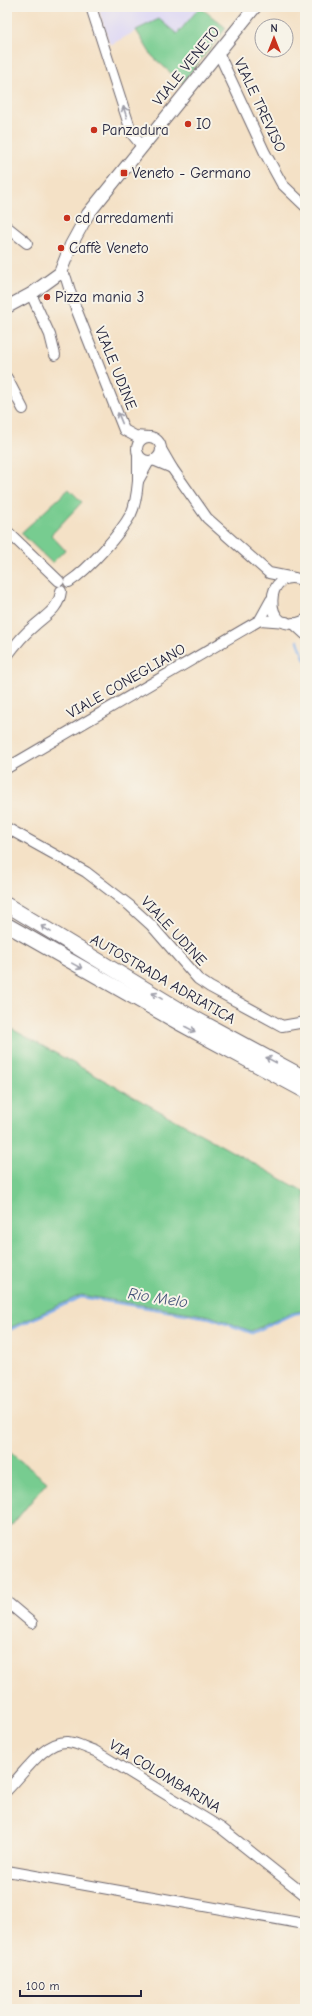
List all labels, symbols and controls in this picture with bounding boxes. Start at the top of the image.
north arrow [254,18,294,58]
text: N [270,22,278,35]
street label: VIALE VENETO [149,23,223,109]
street label: VIALE TREVISO [230,55,290,155]
one-way arrow [120,107,128,119]
place label: IO [196,115,211,133]
marker: IO [183,119,193,129]
place label: Panzadura [102,121,169,139]
marker: Panzadura [89,125,99,135]
place label: Veneto - Germano [132,164,251,182]
marker: Veneto - Germano [119,168,129,178]
place label: cd arredamenti [75,209,174,227]
marker: cd arredamenti [62,213,72,223]
place label: Caffè Veneto [69,239,149,257]
marker: Caffè Veneto [56,243,66,253]
place label: Pizza mania 3 [55,288,144,306]
marker: Pizza mania 3 [42,292,52,302]
street label: VIALE UDINE [91,324,141,412]
one-way arrow [115,413,123,425]
street label: VIALE CONEGLIANO [63,640,189,722]
street label: VIALE UDINE [137,893,211,969]
one-way arrow [41,925,52,933]
street label: AUTOSTRADA ADRIATICA [87,930,239,1028]
one-way arrow [71,963,83,970]
one-way arrow [151,992,163,1000]
one-way arrow [184,1026,196,1034]
one-way arrow [265,1055,277,1063]
water label: Rio Melo [127,1284,189,1312]
street label: VIA COLOMBARINA [106,1736,224,1817]
scale bar [20,1972,141,1998]
text: 100 m [26,1979,59,1993]

